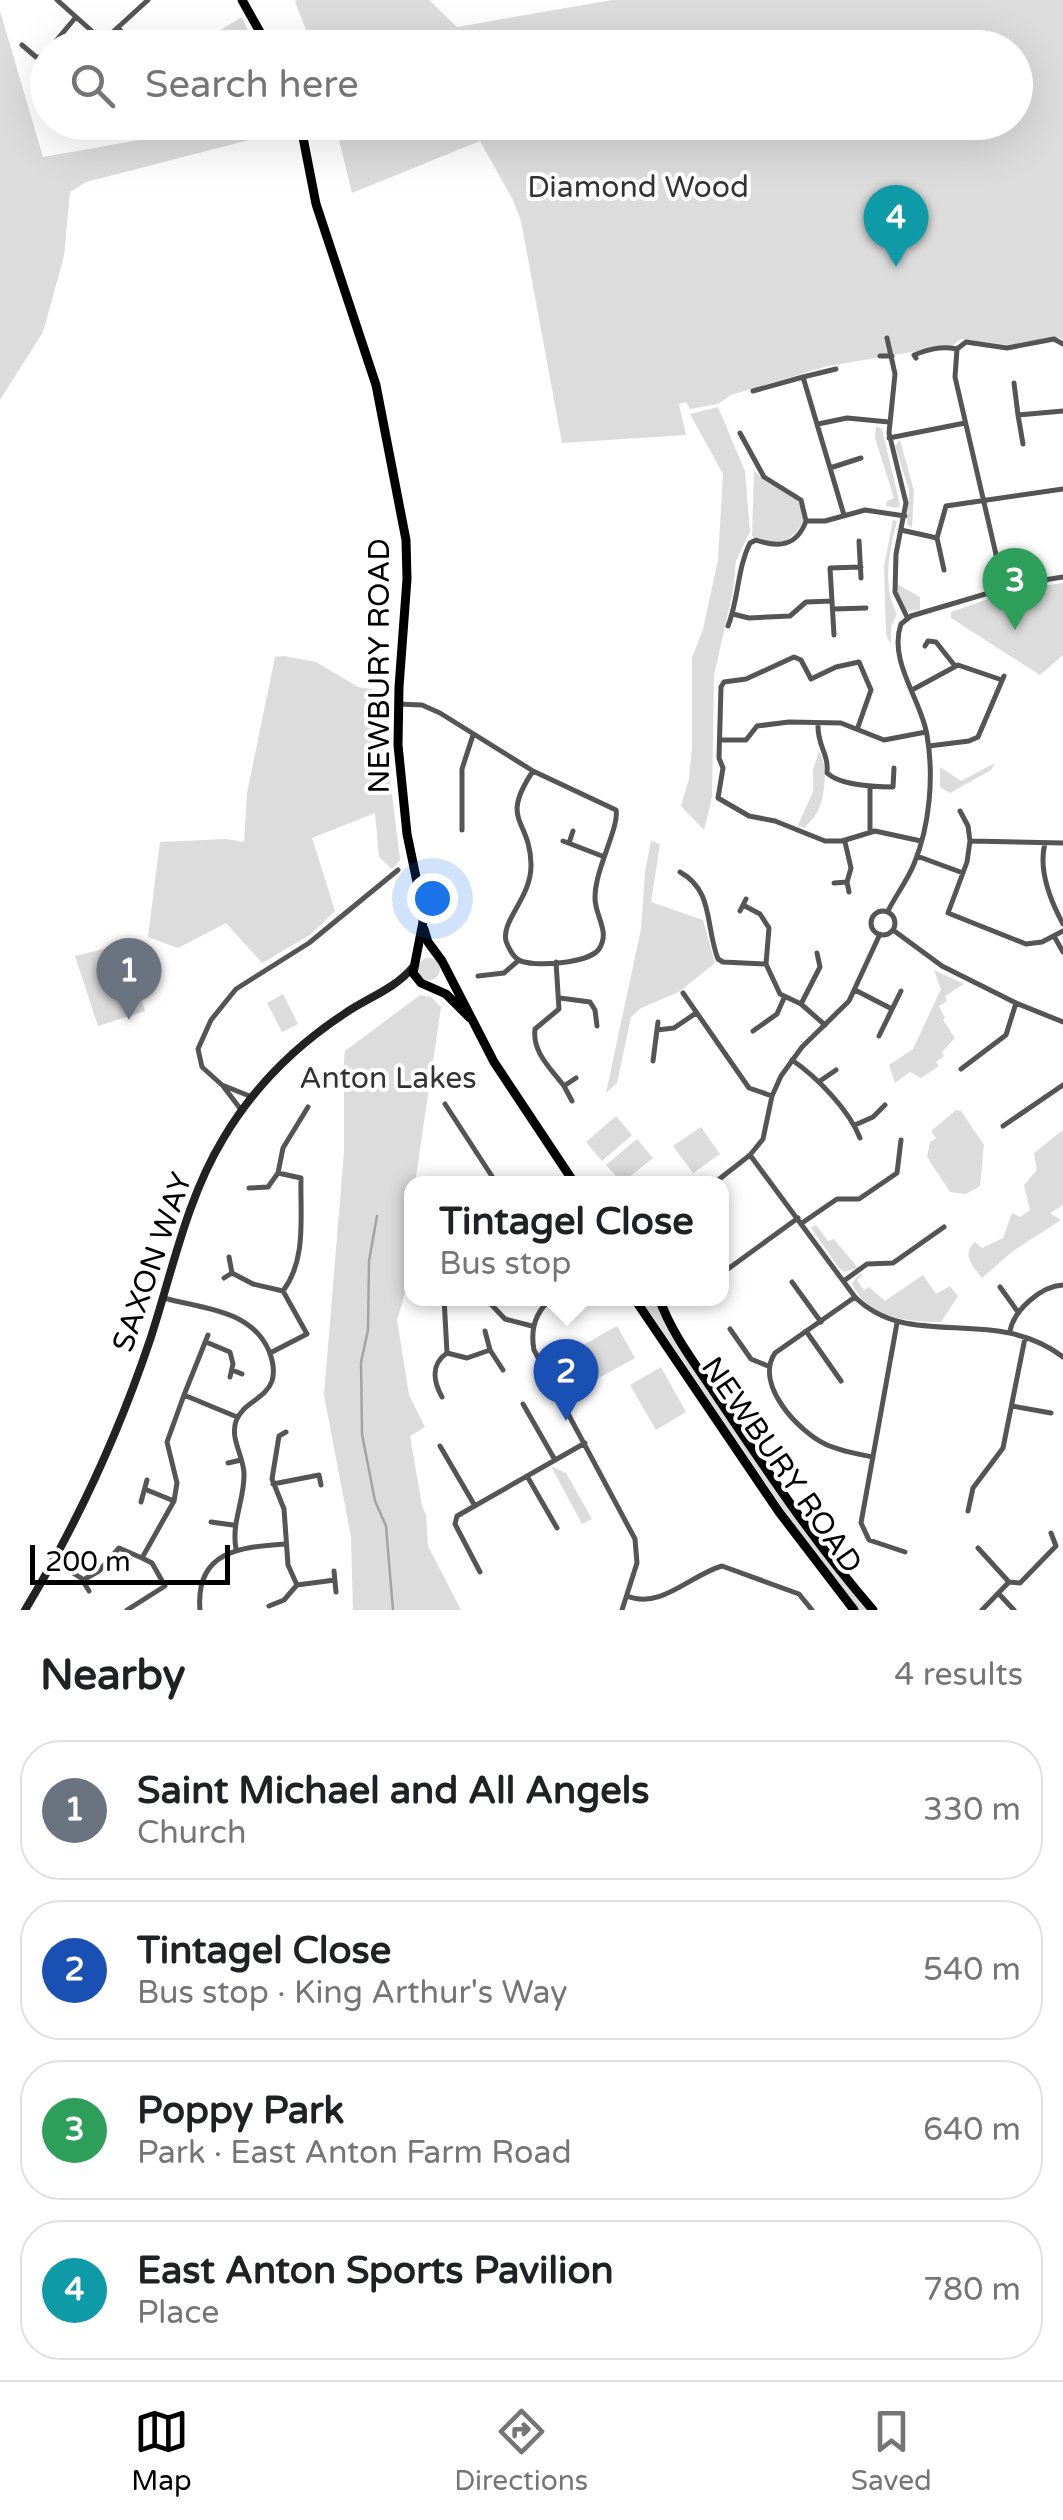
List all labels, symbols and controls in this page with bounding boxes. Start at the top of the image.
search box [30,30,1033,140]
icon: search [65,58,120,113]
text: Search here [145,62,359,108]
park label: Diamond Wood [527,169,749,206]
pin: 4 [864,184,928,267]
street label: NEWBURY ROAD [361,538,398,794]
pin: 3 [982,548,1048,630]
your location [407,873,458,924]
pin: 1 [96,938,162,1020]
park label: Anton Lakes [299,1060,477,1097]
street label: SAXON WAY [105,1168,200,1357]
popup [404,1176,729,1306]
text: Tintagel Close [439,1199,694,1245]
text: Bus stop [439,1245,571,1283]
pin: 2 [534,1338,598,1421]
street label: NEWBURY ROAD [693,1350,870,1581]
scale bar [30,1540,230,1584]
text: 200 m [45,1545,131,1579]
text: Nearby [40,1650,185,1701]
text: 4 results [894,1656,1023,1694]
text: Saint Michael and All Angels [137,1768,649,1814]
text: 1 [64,1791,85,1829]
text: 330 m [923,1791,1021,1829]
text: Church [137,1814,246,1852]
text: Tintagel Close [137,1928,391,1974]
text: 2 [64,1951,85,1989]
text: 540 m [923,1951,1021,1989]
text: Bus stop · King Arthur's Way [137,1974,567,2012]
text: Poppy Park [137,2088,344,2134]
text: 3 [64,2111,85,2149]
text: 640 m [923,2111,1021,2149]
text: Park · East Anton Farm Road [137,2134,572,2172]
text: East Anton Sports Pavilion [137,2248,614,2294]
text: 4 [64,2271,85,2309]
text: 780 m [923,2271,1021,2309]
text: Place [137,2294,219,2332]
tab: Map [131,2404,192,2498]
tab: Directions [454,2404,588,2498]
tab: Saved [851,2404,932,2498]

